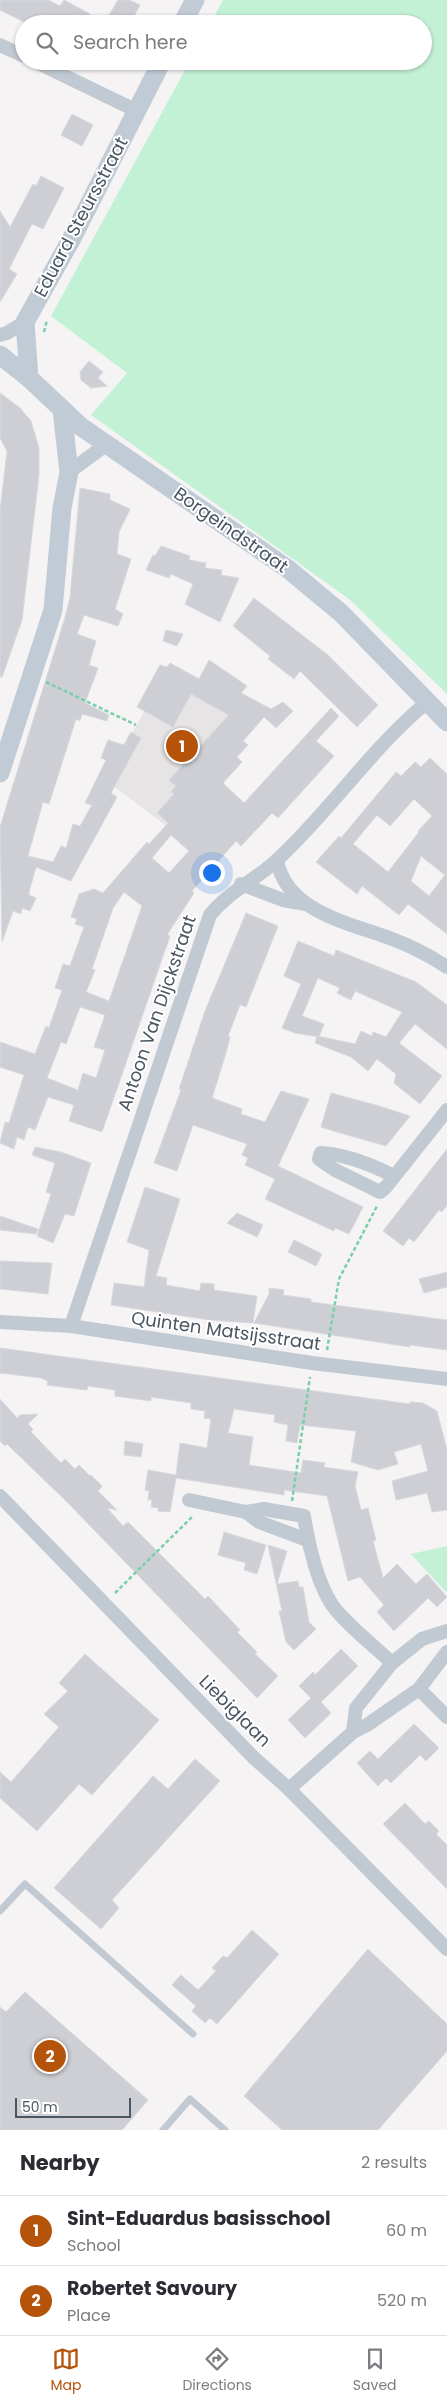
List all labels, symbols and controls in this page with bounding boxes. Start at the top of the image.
search box [15,15,432,70]
icon: search [33,29,61,57]
text: Search here [73,29,187,56]
street label: Eduard Steursstraat [28,132,133,301]
street label: Borgeindstraat [169,481,293,578]
pin: 1 [166,727,198,765]
your location [199,860,225,886]
street label: Antoon Van Dijckstraat [111,912,202,1114]
street label: Quinten Matsijsstraat [130,1305,322,1356]
street label: Liebiglaan [194,1669,277,1752]
pin: 2 [34,2037,66,2075]
scale bar [15,2095,131,2118]
text: 50 m [22,2097,58,2117]
text: Nearby [20,2148,100,2177]
text: 2 results [361,2151,427,2174]
text: Sint-Eduardus basisschool [67,2205,331,2232]
text: 1 [33,2219,39,2242]
text: 60 m [386,2219,427,2242]
text: School [67,2234,121,2257]
text: Robertet Savoury [67,2275,237,2302]
text: 2 [31,2289,41,2312]
text: 520 m [377,2289,427,2312]
text: Place [67,2304,111,2327]
tab: Map [50,2345,81,2396]
tab: Directions [182,2345,252,2396]
tab: Saved [353,2345,397,2396]

